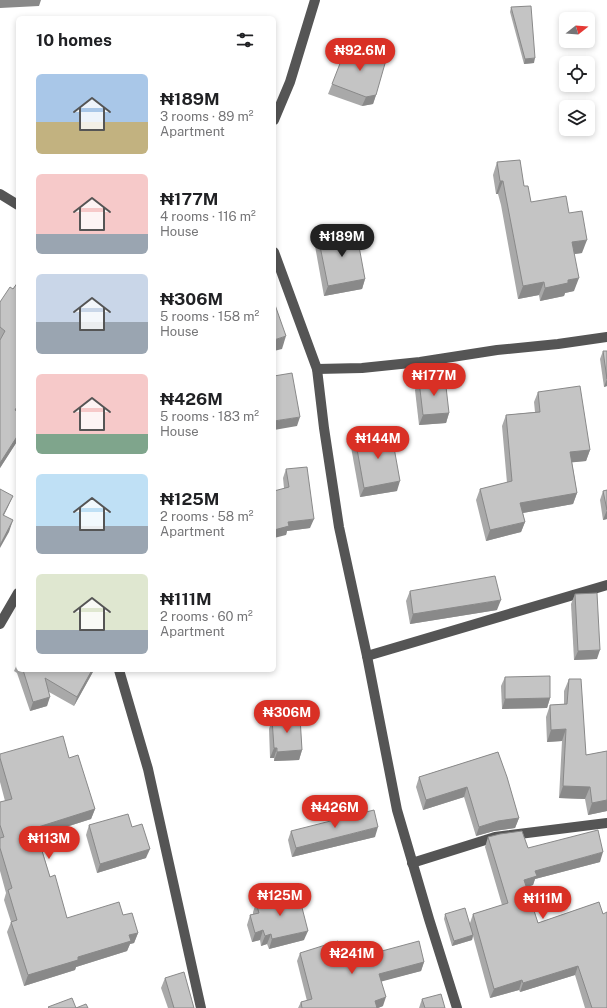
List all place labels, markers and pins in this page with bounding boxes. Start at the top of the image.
pin: ₦92.6M [327,38,393,72]
pin: ₦189M [314,224,370,258]
pin: ₦177M [406,363,462,397]
pin: ₦144M [350,426,406,460]
pin: ₦306M [259,700,315,734]
pin: ₦426M [307,795,363,829]
pin: ₦113M [21,826,77,860]
pin: ₦125M [252,883,308,917]
pin: ₦111M [515,886,571,920]
pin: ₦241M [324,941,380,975]

